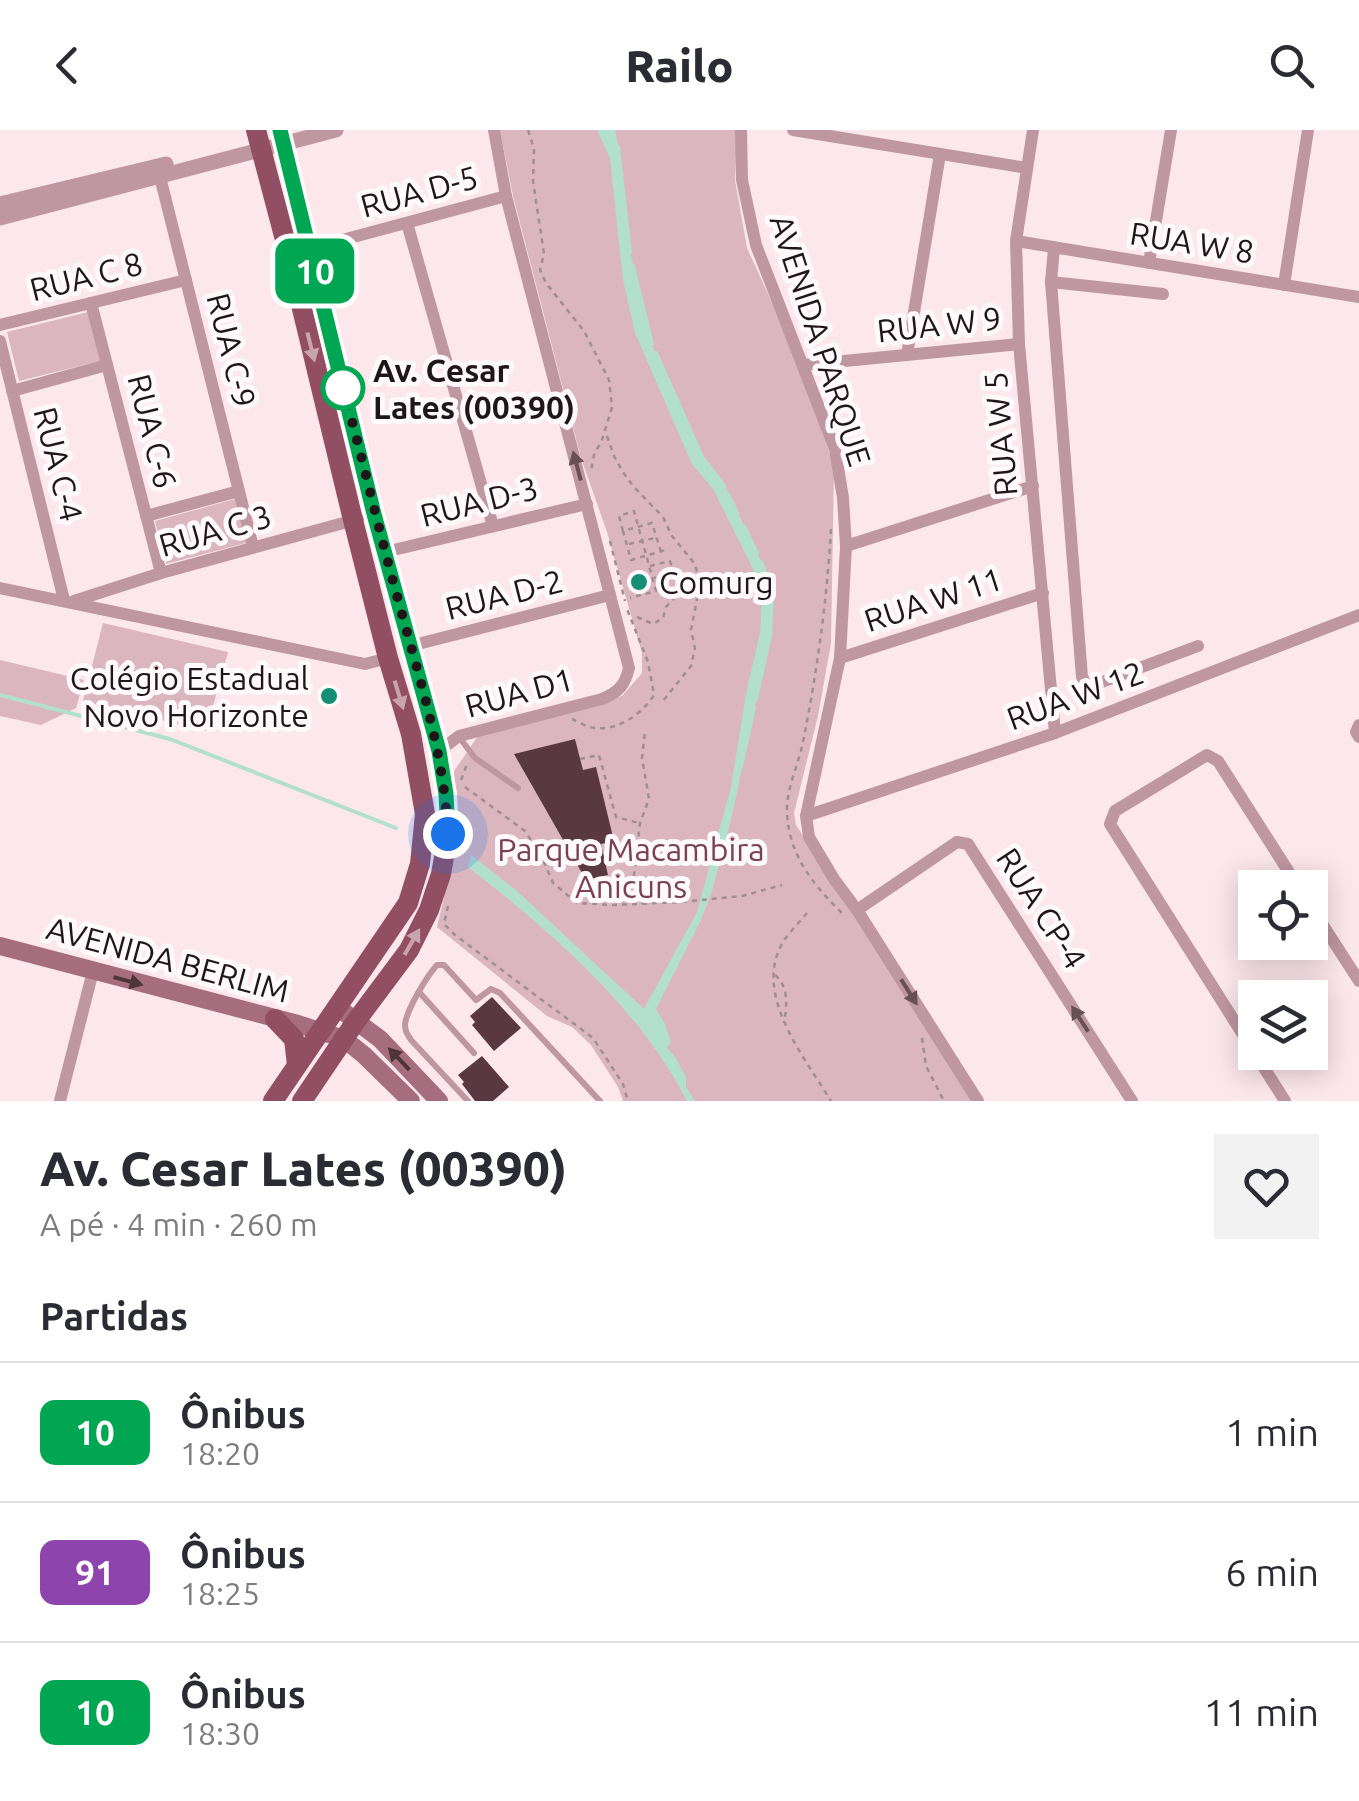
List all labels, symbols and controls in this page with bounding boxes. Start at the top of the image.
icon: back [40,38,95,93]
icon: search [1264,38,1319,93]
text: Railo [625,40,734,91]
street label: RUA D-5 [356,158,482,224]
street label: AVENIDA PARQUE [763,210,879,470]
street label: RUA W 8 [1128,214,1256,270]
line badge: 10 [270,238,360,304]
street label: RUA C 8 [26,245,146,307]
text: 10 [295,251,335,291]
street label: RUA C-9 [200,289,264,411]
street label: RUA W 9 [875,300,1003,348]
one-way arrow [304,332,319,363]
place label: Av. Cesar Lates (00390) [373,352,575,425]
marker: Av. Cesar Lates (00390) [322,367,364,409]
street label: RUA C-6 [121,370,185,492]
street label: RUA W 5 [977,370,1023,498]
street label: RUA C-4 [27,403,91,525]
one-way arrow [568,450,584,481]
street label: RUA D-3 [417,469,541,533]
street label: RUA C 3 [155,497,275,563]
street label: RUA W 11 [860,560,1006,638]
street label: RUA D-2 [442,562,566,626]
place label: Comurg [659,564,774,600]
marker: Comurg [628,571,650,593]
street label: RUA W 12 [1002,654,1148,736]
place label: Colégio Estadual Novo Horizonte [70,660,309,733]
street label: RUA D1 [461,660,577,724]
one-way arrow [392,681,407,711]
marker: Colégio Estadual Novo Horizonte [318,685,340,707]
your location [423,809,473,859]
park label: Parque Macambira Anicuns [497,831,765,904]
street label: RUA CP-4 [990,841,1094,975]
map controls [1238,870,1328,1070]
button: locate [1238,870,1328,960]
street label: AVENIDA BERLIM [43,909,293,1009]
one-way arrow [404,927,421,956]
one-way arrow [113,973,144,989]
one-way arrow [900,978,917,1006]
button: layers [1238,980,1328,1070]
one-way arrow [1071,1005,1089,1033]
one-way arrow [388,1047,411,1071]
button: heart [1214,1134,1319,1239]
text: Av. Cesar Lates (00390) [40,1141,567,1195]
text: A pé · 4 min · 260 m [40,1206,318,1242]
text: Partidas [40,1295,188,1337]
text: Ônibus [180,1393,306,1435]
text: 1 min [1225,1411,1319,1453]
text: 10 [75,1412,115,1452]
text: 18:20 [180,1435,260,1471]
text: Ônibus [180,1533,306,1575]
text: 6 min [1225,1551,1319,1593]
text: 91 [75,1552,115,1592]
text: 18:25 [180,1575,260,1611]
text: Ônibus [180,1673,306,1715]
text: 11 min [1204,1691,1319,1733]
text: 10 [75,1692,115,1732]
text: 18:30 [180,1715,260,1751]

